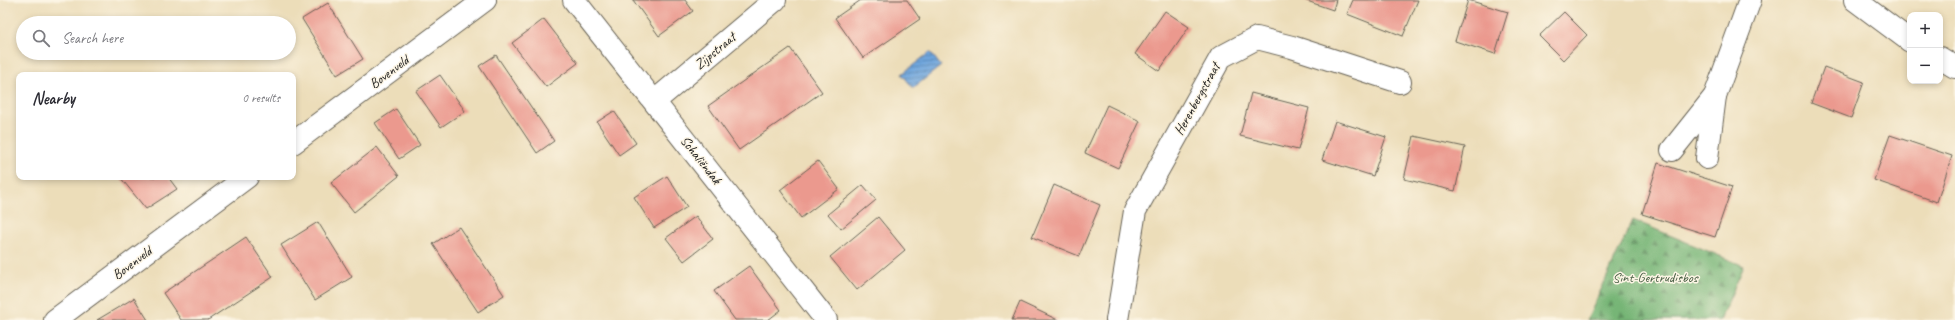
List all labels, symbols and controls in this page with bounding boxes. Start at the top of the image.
map controls [1907,12,1943,84]
button: + [1907,12,1943,48]
search box [16,16,296,60]
icon: search [30,27,52,49]
street label: Zijpstraat [691,27,741,73]
text: Search here [62,29,123,48]
button: − [1907,48,1943,84]
street label: Bovenveld [366,50,414,92]
street label: Herenbergstraat [1170,58,1225,138]
text: Nearby [32,88,75,109]
text: 0 results [242,90,280,106]
street label: Schaliëndak [677,132,726,188]
street label: Bovenveld [109,241,157,283]
park label: Sint-Gertrudisbos [1612,269,1699,286]

